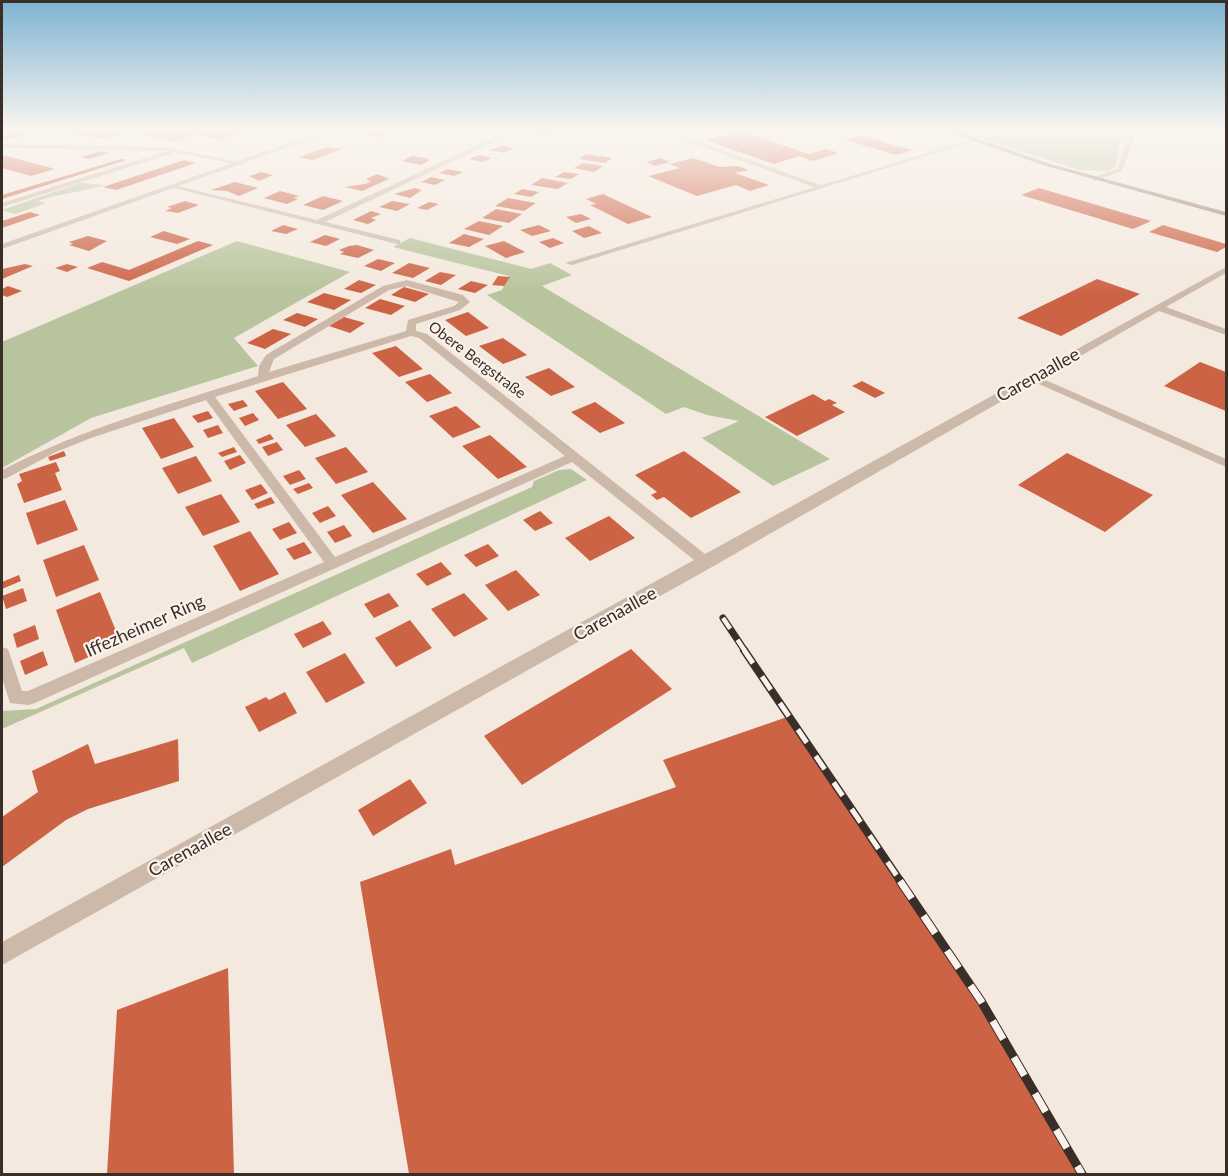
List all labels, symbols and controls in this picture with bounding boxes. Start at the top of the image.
street label: Obere Bergstraße [425,317,530,402]
street label: Carenaallee [992,342,1083,406]
street label: Carenaallee [569,581,660,645]
street label: Iffezheimer Ring [82,589,208,661]
street label: Carenaallee [144,817,235,881]

